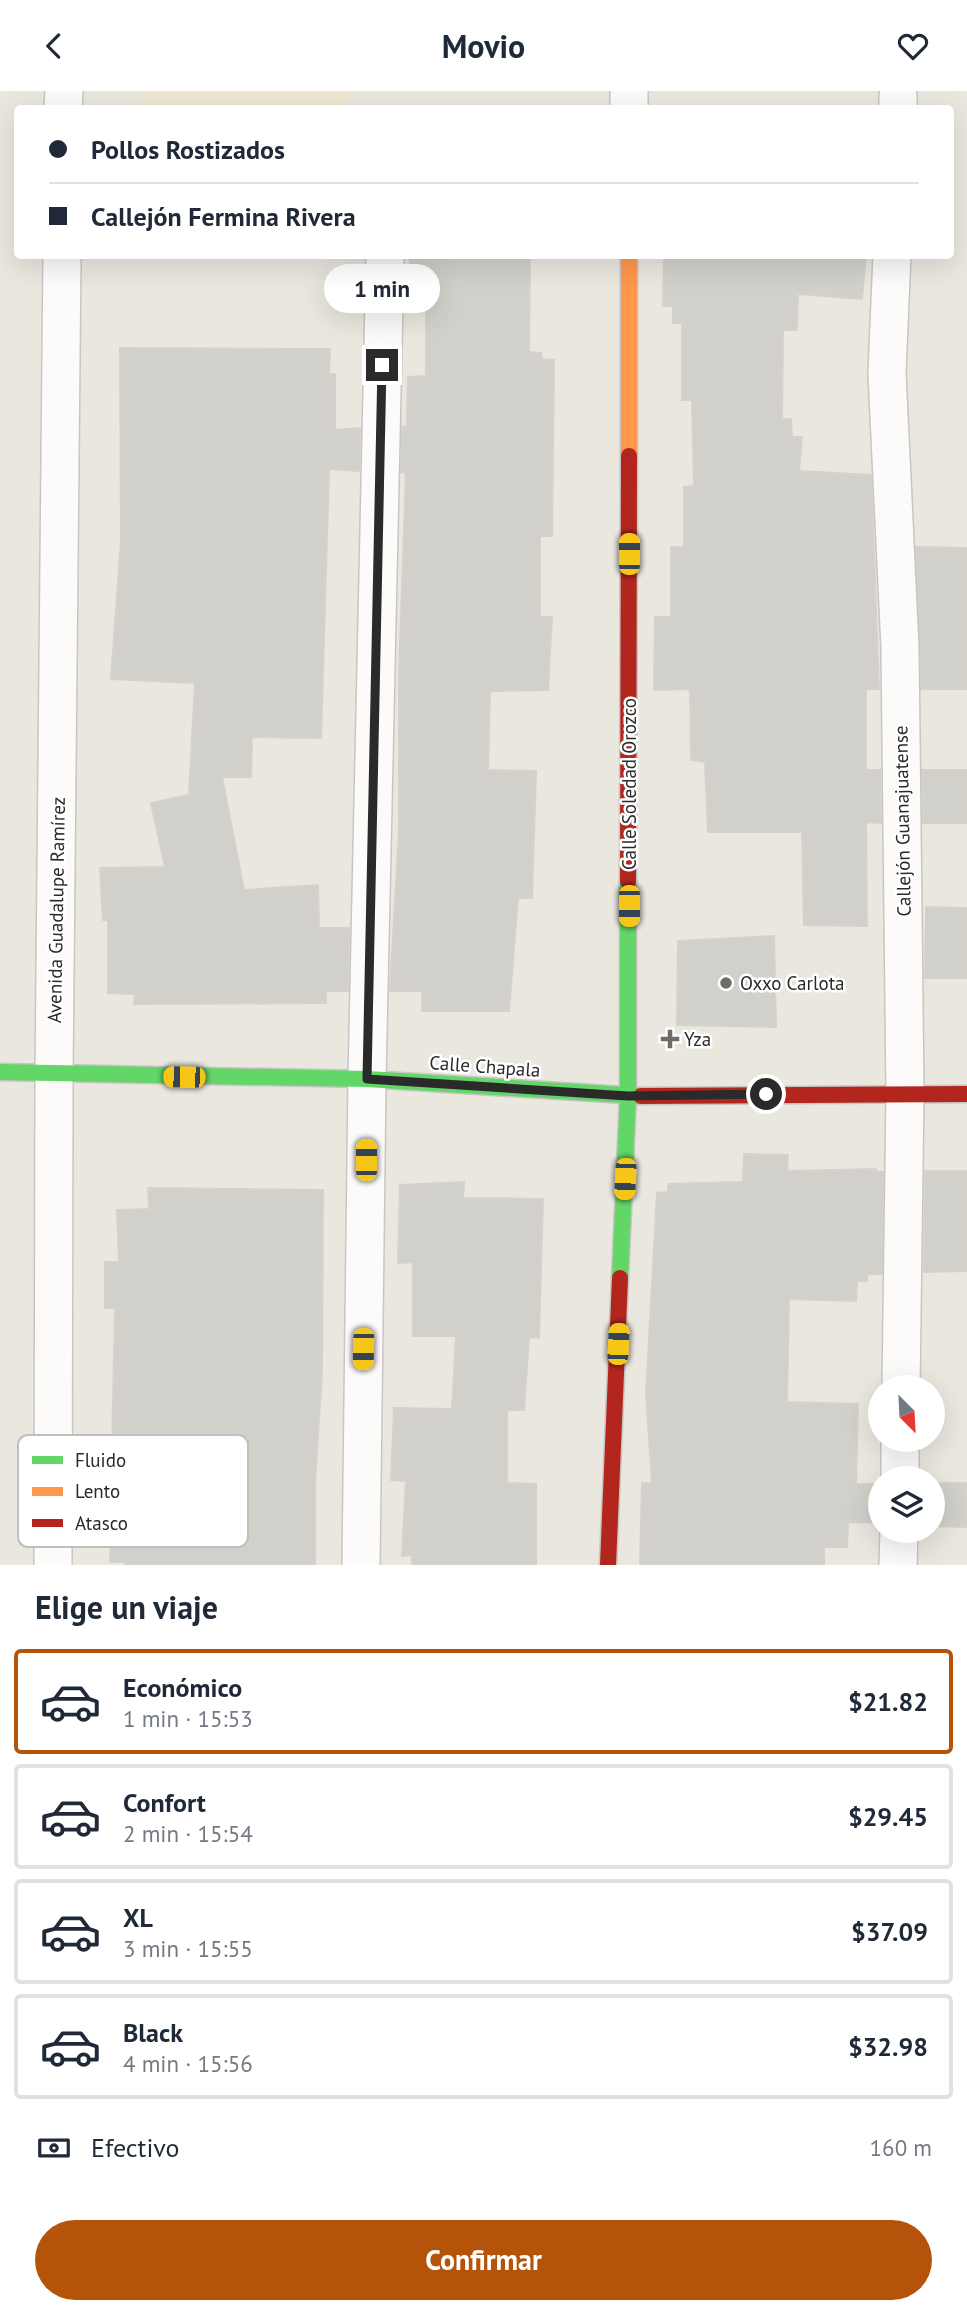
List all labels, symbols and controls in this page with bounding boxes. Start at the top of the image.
text: Movio [442,25,525,67]
icon: back [35,27,73,65]
icon: heart [894,27,932,65]
text: Pollos Rostizados [91,133,285,166]
text: Callejón Fermina Rivera [91,200,356,233]
callout: 1 min [324,264,440,313]
text: 1 min [354,274,410,303]
route end [366,349,398,381]
car [619,533,640,575]
street label: Calle Soledad Orozco [617,698,641,870]
street label: Callejón Guanajuatense [888,725,916,917]
street label: Avenida Guadalupe Ramírez [42,797,70,1023]
car [619,885,640,927]
place label: Oxxo Carlota [740,971,845,995]
marker: Oxxo Carlota [718,975,734,991]
place label: Yza [684,1027,711,1051]
marker: Yza [662,1031,678,1047]
street label: Calle Chapala [429,1050,541,1082]
car [163,1066,206,1088]
route start [750,1078,782,1110]
car [356,1139,377,1181]
car [614,1157,637,1201]
car [607,1322,630,1366]
car [353,1328,374,1370]
north arrow [868,1375,945,1453]
map controls [868,1375,945,1543]
legend [18,1435,248,1547]
text: Fluido [75,1448,126,1472]
button: layers [868,1466,945,1543]
text: Lento [75,1479,120,1503]
text: Atasco [75,1511,128,1535]
text: Elige un viaje [35,1586,218,1628]
icon: car [39,1670,102,1733]
text: Económico [123,1671,242,1704]
text: $21.82 [848,1685,928,1718]
text: 1 min · 15:53 [123,1704,253,1733]
icon: car [39,1785,102,1848]
text: Confort [123,1786,206,1819]
text: $29.45 [848,1800,928,1833]
text: 2 min · 15:54 [123,1819,253,1848]
icon: car [39,1900,102,1963]
text: XL [123,1901,153,1934]
text: $37.09 [851,1915,928,1948]
text: 3 min · 15:55 [123,1934,253,1963]
icon: car [39,2015,102,2078]
text: Black [123,2016,183,2049]
text: $32.98 [848,2030,928,2063]
text: 4 min · 15:56 [123,2049,253,2078]
icon: cash [35,2129,73,2167]
text: Efectivo [91,2131,180,2164]
text: 160 m [870,2133,932,2162]
button: Confirmar [35,2220,932,2300]

